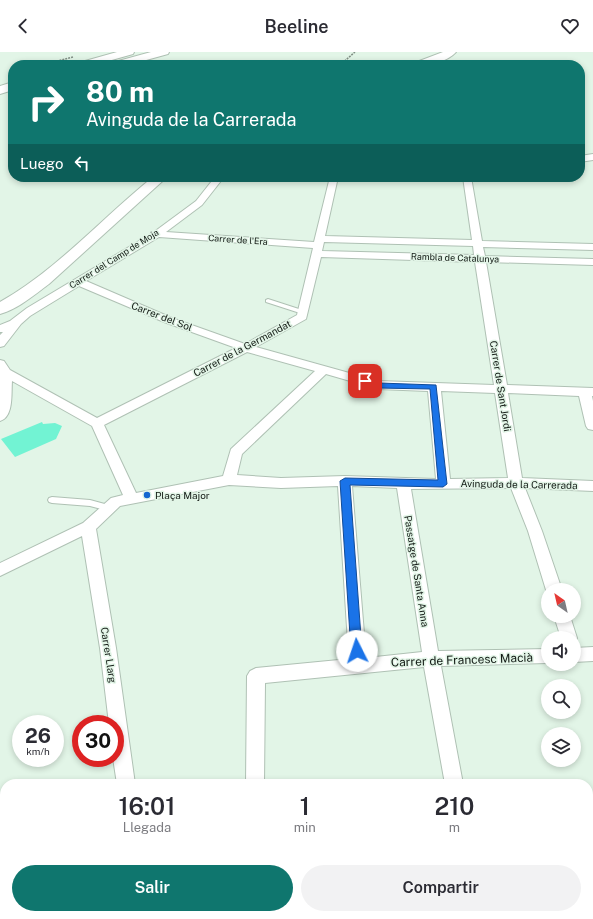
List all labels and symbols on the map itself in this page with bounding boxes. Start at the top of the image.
street label: Carrer del Camp de Moja [67,227,160,291]
street label: Carrer de l'Era [208,232,268,247]
street label: Rambla de Catalunya [411,250,499,265]
street label: Carrer del Sol [130,299,194,333]
street label: Carrer de la Germandat [191,317,293,379]
street label: Carrer de Sant Jordi [488,340,514,432]
pin [348,364,382,398]
street label: Avinguda de la Carrerada [460,477,578,491]
place label: Plaça Major [155,489,210,501]
marker: Plaça Major [142,490,152,500]
street label: Passatge de Santa Anna [402,514,432,628]
north arrow [541,583,581,623]
street label: Carrer Llarg [99,626,119,684]
position arrow [336,630,378,672]
street label: Carrer de Francesc Macià [391,651,533,669]
speed limit sign: 30 [72,715,124,767]

